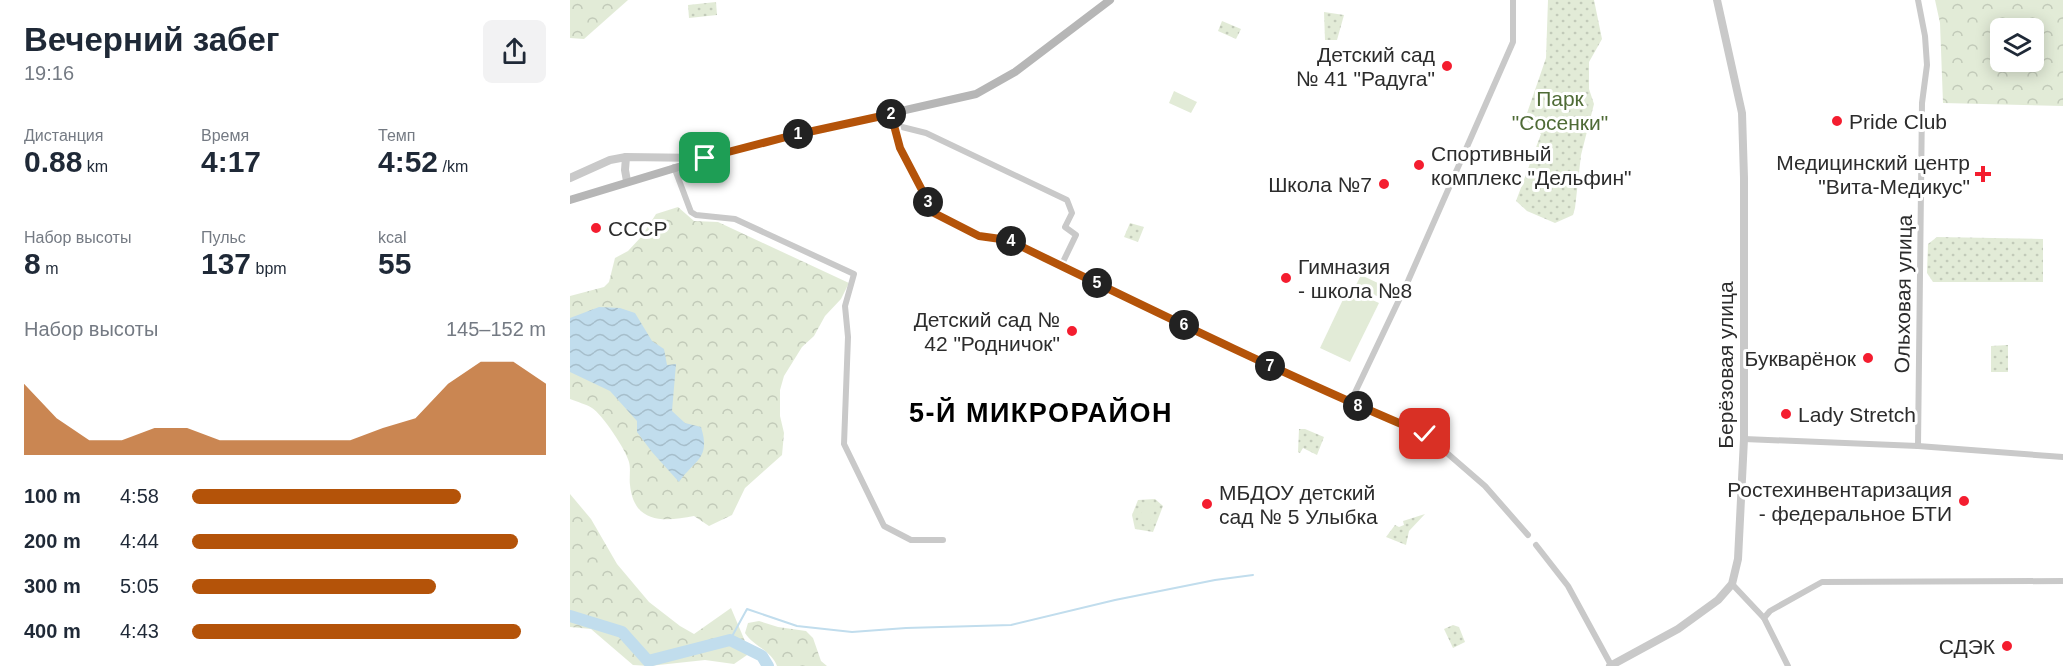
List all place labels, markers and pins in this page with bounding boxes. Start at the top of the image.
place label: Детский сад № 41 "Радуга" [1296,43,1435,90]
marker: Детский сад № 41 "Радуга" [1440,59,1454,73]
pin: 2 [876,99,906,129]
place label: Pride Club [1849,110,1947,133]
marker: Pride Club [1830,114,1844,128]
pin: 1 [783,119,813,149]
pin [679,132,730,183]
place label: Спортивный комплекс "Дельфин" [1431,142,1632,189]
place label: Медицинский центр "Вита-Медикус" [1776,151,1970,198]
marker: Спортивный комплекс "Дельфин" [1412,158,1426,172]
marker: Медицинский центр "Вита-Медикус" [1974,165,1992,183]
place label: Школа №7 [1268,173,1372,196]
marker: Школа №7 [1377,177,1391,191]
pin: 3 [913,187,943,217]
place label: СССР [608,217,668,240]
marker: СССР [589,221,603,235]
pin: 4 [996,226,1026,256]
place label: Гимназия - школа №8 [1298,255,1412,302]
pin: 5 [1082,268,1112,298]
marker: Гимназия - школа №8 [1279,271,1293,285]
place label: Детский сад № 42 "Родничок" [914,308,1060,355]
pin: 6 [1169,310,1199,340]
marker: Детский сад № 42 "Родничок" [1065,324,1079,338]
place label: Букварёнок [1745,347,1857,370]
pin: 7 [1255,351,1285,381]
marker: Букварёнок [1861,351,1875,365]
pin: 8 [1343,391,1373,421]
place label: Lady Stretch [1798,403,1916,426]
marker: Lady Stretch [1779,407,1793,421]
pin [1399,408,1450,459]
place label: Ростехинвентаризация - федеральное БТИ [1727,478,1952,525]
place label: МБДОУ детский сад № 5 Улыбка [1219,481,1378,528]
marker: Ростехинвентаризация - федеральное БТИ [1957,494,1971,508]
marker: МБДОУ детский сад № 5 Улыбка [1200,497,1214,511]
place label: СДЭК [1939,635,1996,658]
marker: СДЭК [2000,639,2014,653]

